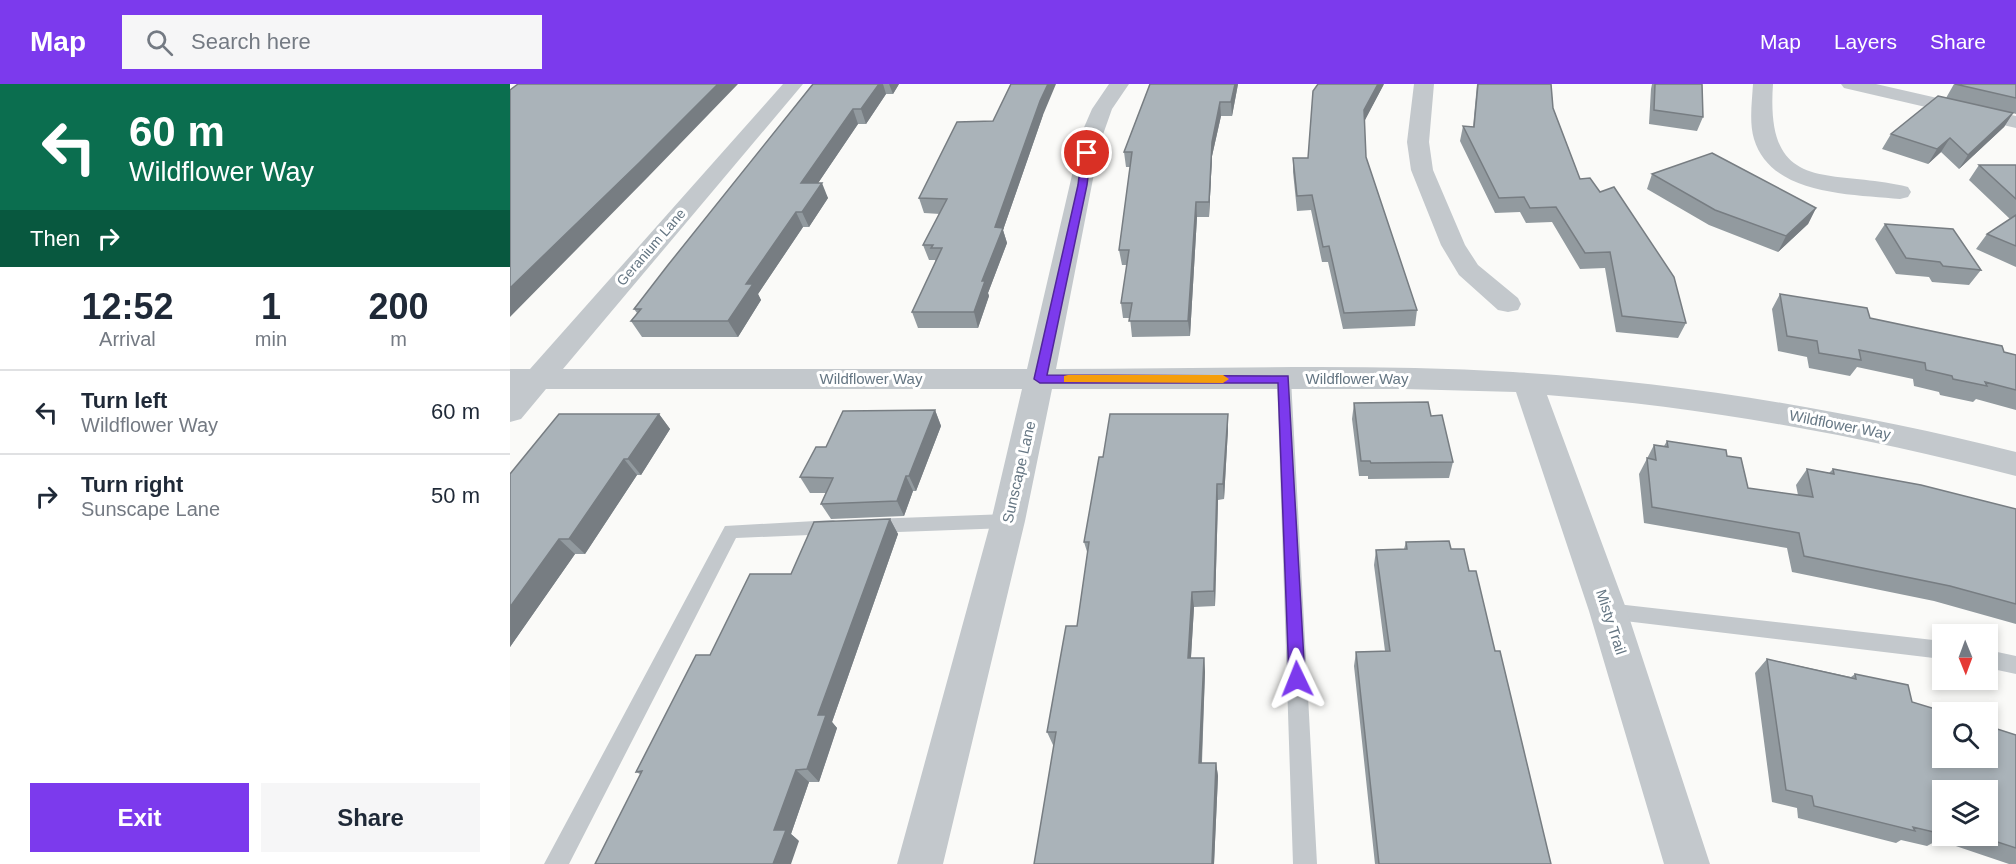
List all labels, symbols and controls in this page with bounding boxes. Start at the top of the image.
search box [122,15,542,69]
text: Map [30,26,86,57]
icon: search [143,26,176,59]
text: Search here [191,29,311,54]
text: Map [1760,30,1801,53]
text: Layers [1834,30,1897,53]
text: Share [1930,30,1986,53]
icon: left [30,108,108,186]
text: 60 m [129,108,225,155]
pin [1061,127,1112,178]
icon: arrive [1070,136,1103,169]
text: Wildflower Way [129,157,314,187]
street label: Geranium Lane [613,205,689,289]
icon: right [92,222,125,255]
text: Then [30,226,80,251]
text: 12:52 [81,286,173,327]
text: 1 [261,286,281,327]
text: 200 [368,286,429,327]
text: Arrival [99,328,156,350]
text: min [255,328,287,350]
text: m [390,328,407,350]
street label: Wildflower Way [820,370,923,387]
street label: Wildflower Way [1306,370,1409,387]
text: Turn left [81,388,167,413]
icon: left [30,396,63,429]
text: 60 m [431,399,480,424]
street label: Wildflower Way [1788,406,1893,443]
text: Wildflower Way [81,414,218,436]
street label: Sunscape Lane [999,419,1039,525]
text: Turn right [81,472,183,497]
icon: right [30,480,63,513]
text: 50 m [431,483,480,508]
text: Sunscape Lane [81,498,220,520]
street label: Misty Trail [1593,587,1630,657]
north arrow [1932,624,1998,690]
map controls [1932,624,1998,846]
position arrow [1265,647,1329,711]
button: search [1932,702,1998,768]
button: layers [1932,780,1998,846]
button: Exit [30,783,249,852]
button: Share [261,783,480,852]

